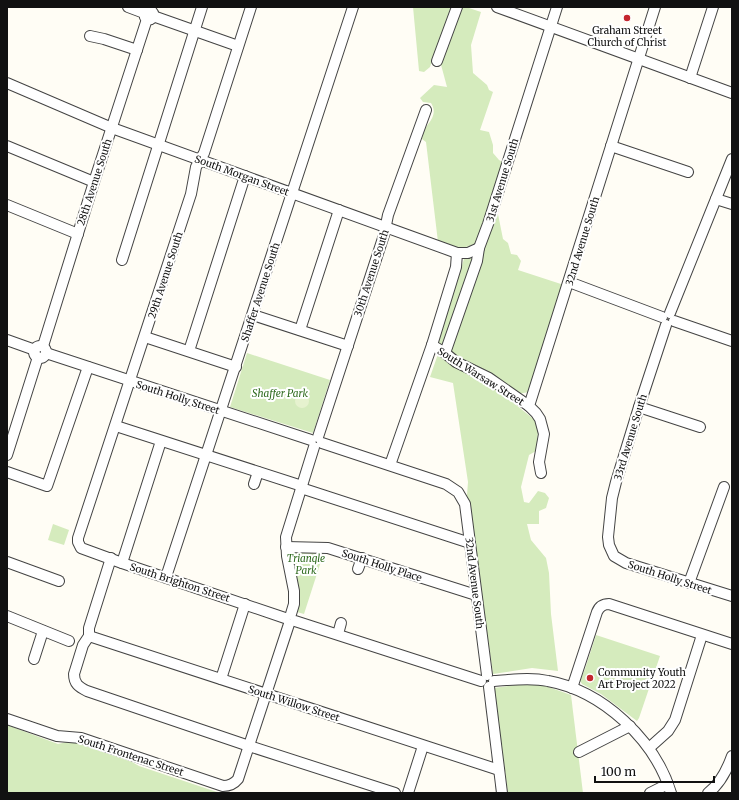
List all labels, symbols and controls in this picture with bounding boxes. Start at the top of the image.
marker: Graham Street Church of Christ [622,13,632,23]
place label: Graham Street Church of Christ [588,24,666,49]
street label: 31st Avenue South [484,136,522,224]
street label: 28th Avenue South [74,137,115,227]
street label: South Morgan Street [193,152,291,199]
street label: 32nd Avenue South [563,195,602,287]
street label: 30th Avenue South [351,228,392,318]
street label: 29th Avenue South [145,230,186,320]
street label: Shaffer Avenue South [238,241,283,343]
street label: South Warsaw Street [435,344,527,408]
street label: South Holly Street [134,378,221,417]
park label: Shaffer Park [252,387,308,400]
street label: 33rd Avenue South [611,392,650,482]
street label: 32nd Avenue South [462,536,487,630]
street label: South Holly Place [340,546,424,585]
park label: Triangle Park [287,552,325,577]
street label: South Holly Street [626,558,713,597]
street label: South Brighton Street [128,560,232,605]
place label: Community Youth Art Project 2022 [597,666,686,691]
marker: Community Youth Art Project 2022 [585,673,595,683]
street label: South Willow Street [246,683,341,724]
street label: South Frontenac Street [76,732,185,779]
scale bar [595,758,714,784]
text: 100 m [601,764,636,779]

